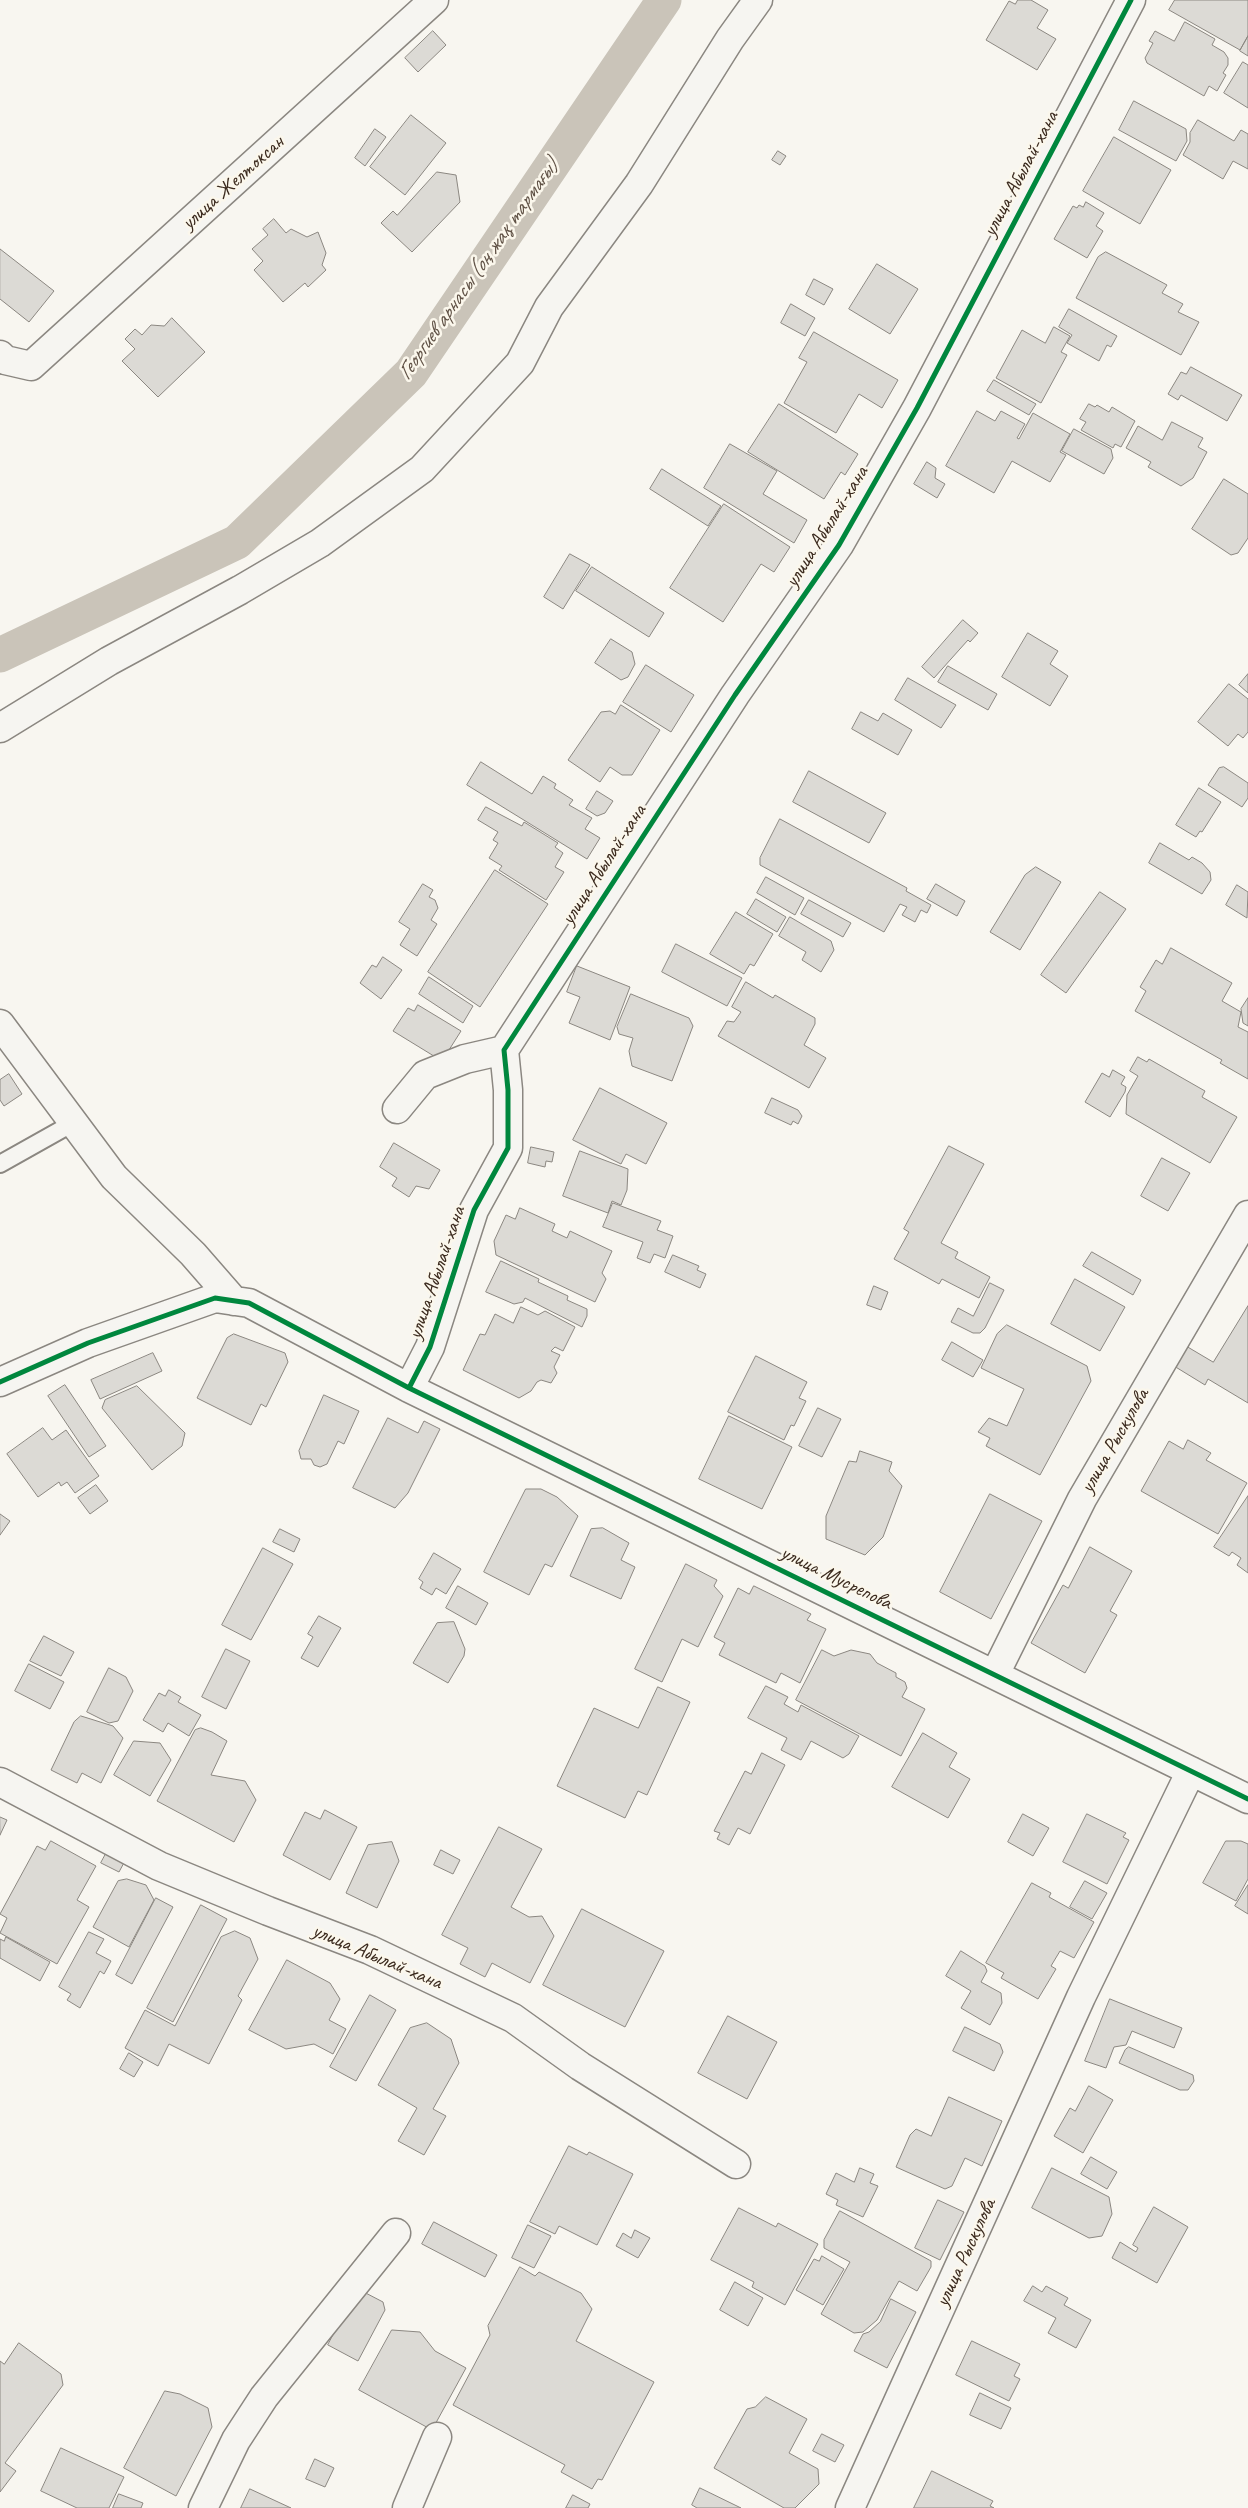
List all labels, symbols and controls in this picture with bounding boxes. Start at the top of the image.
street label: улица Абылай-хана [977,107,1065,241]
street label: улица Желтоксан [177,130,289,236]
water label: Георгиев арнасы (оң жақ тармағы) [392,155,564,385]
street label: улица Абылай-хана [780,462,874,592]
street label: улица Абылай-хана [556,800,652,930]
street label: улица Абылай-хана [403,1204,471,1342]
street label: улица Рыскулова [1075,1384,1155,1498]
street label: улица Мусрепова [776,1540,896,1616]
street label: улица Абылай-хана [308,1918,446,1996]
street label: улица Рыскулова [930,2195,1002,2311]

